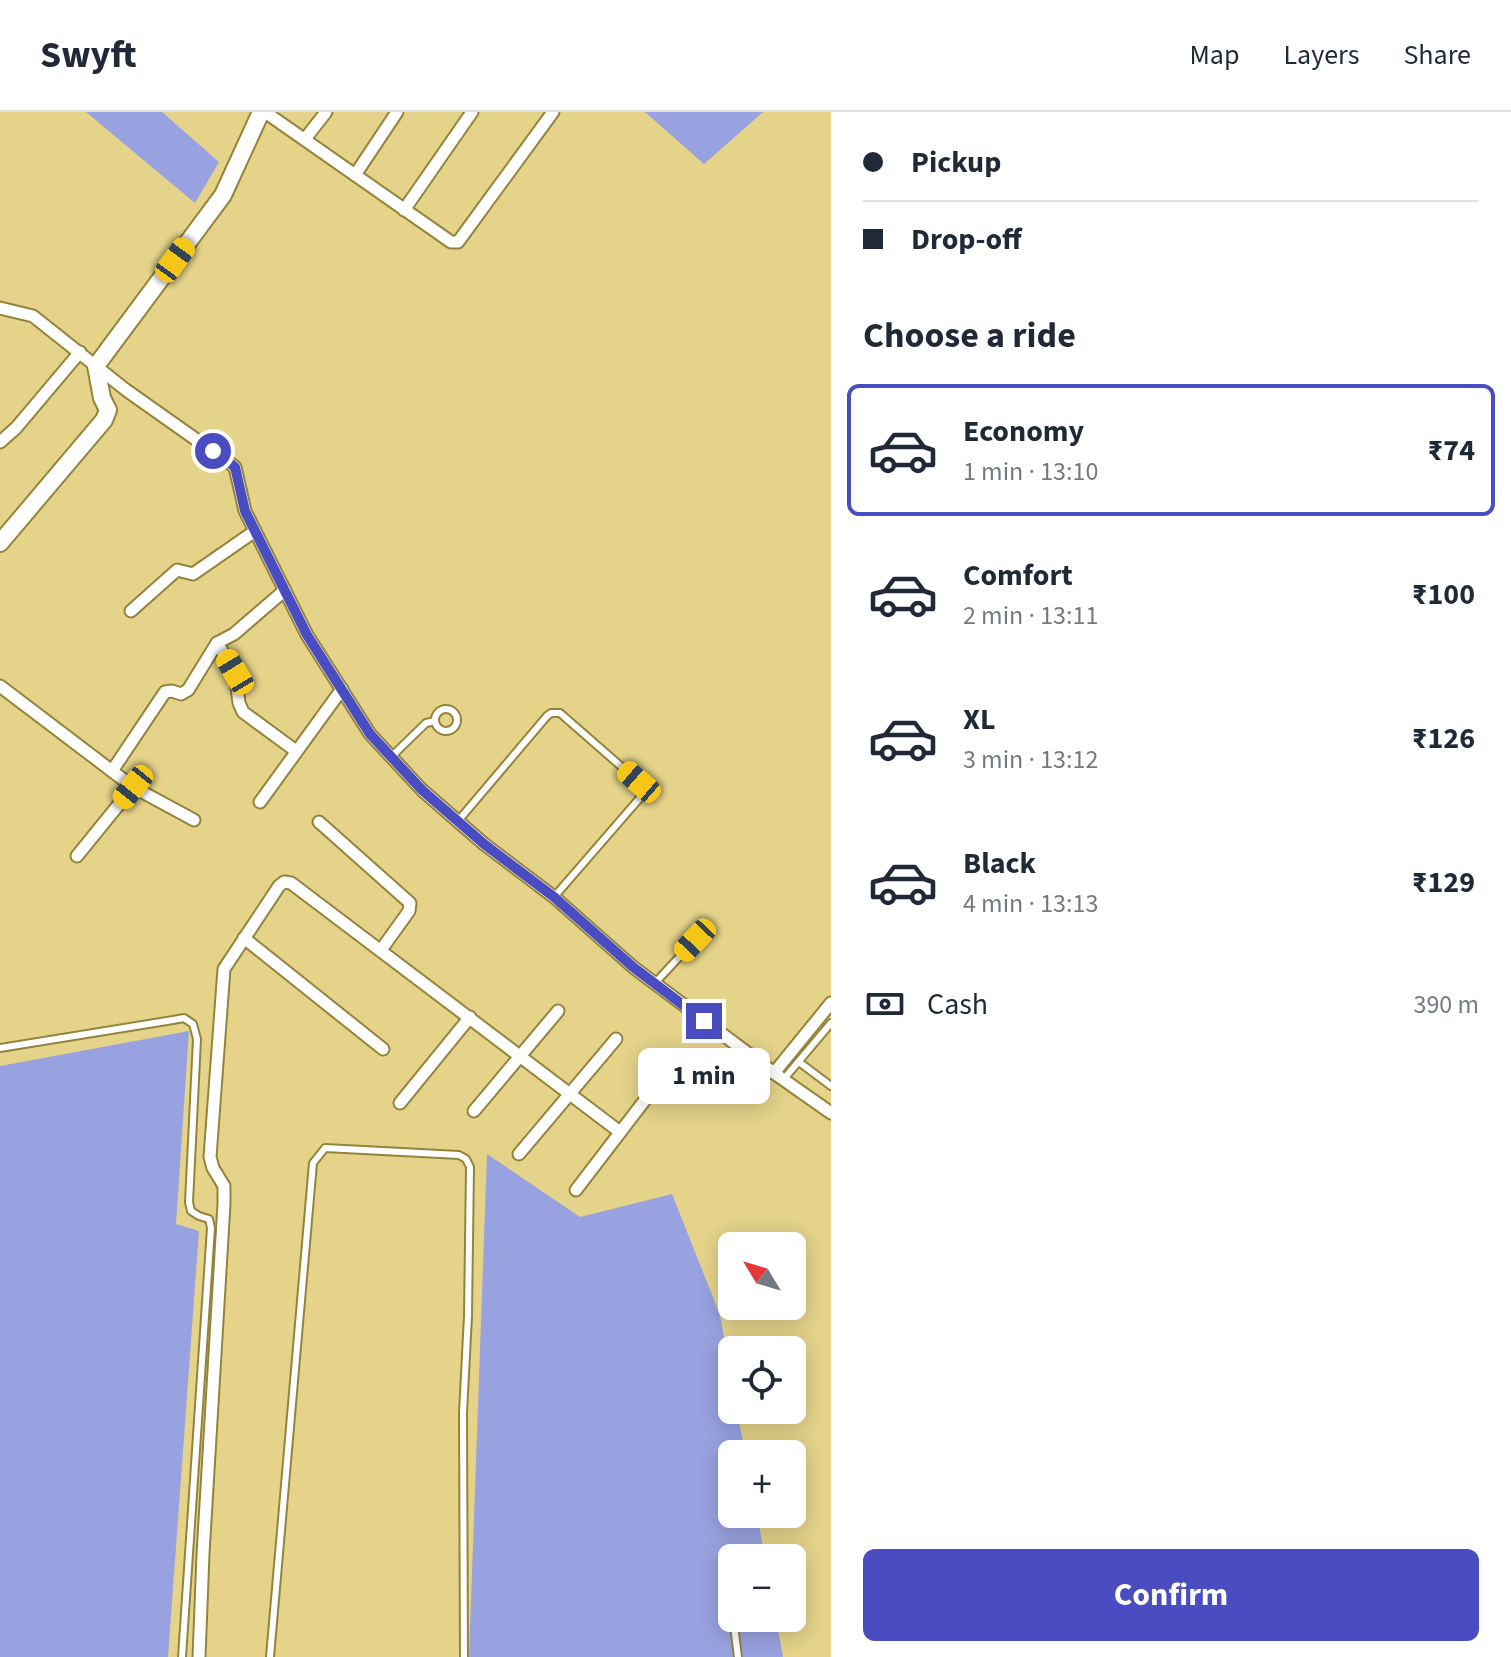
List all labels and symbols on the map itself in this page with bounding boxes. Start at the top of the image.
car [151,234,199,286]
route start [195,433,231,469]
car [212,645,258,699]
car [613,757,665,807]
car [109,761,157,813]
car [670,914,720,966]
route end [686,1003,722,1039]
callout: 1 min [638,1049,770,1105]
north arrow [718,1232,806,1320]

